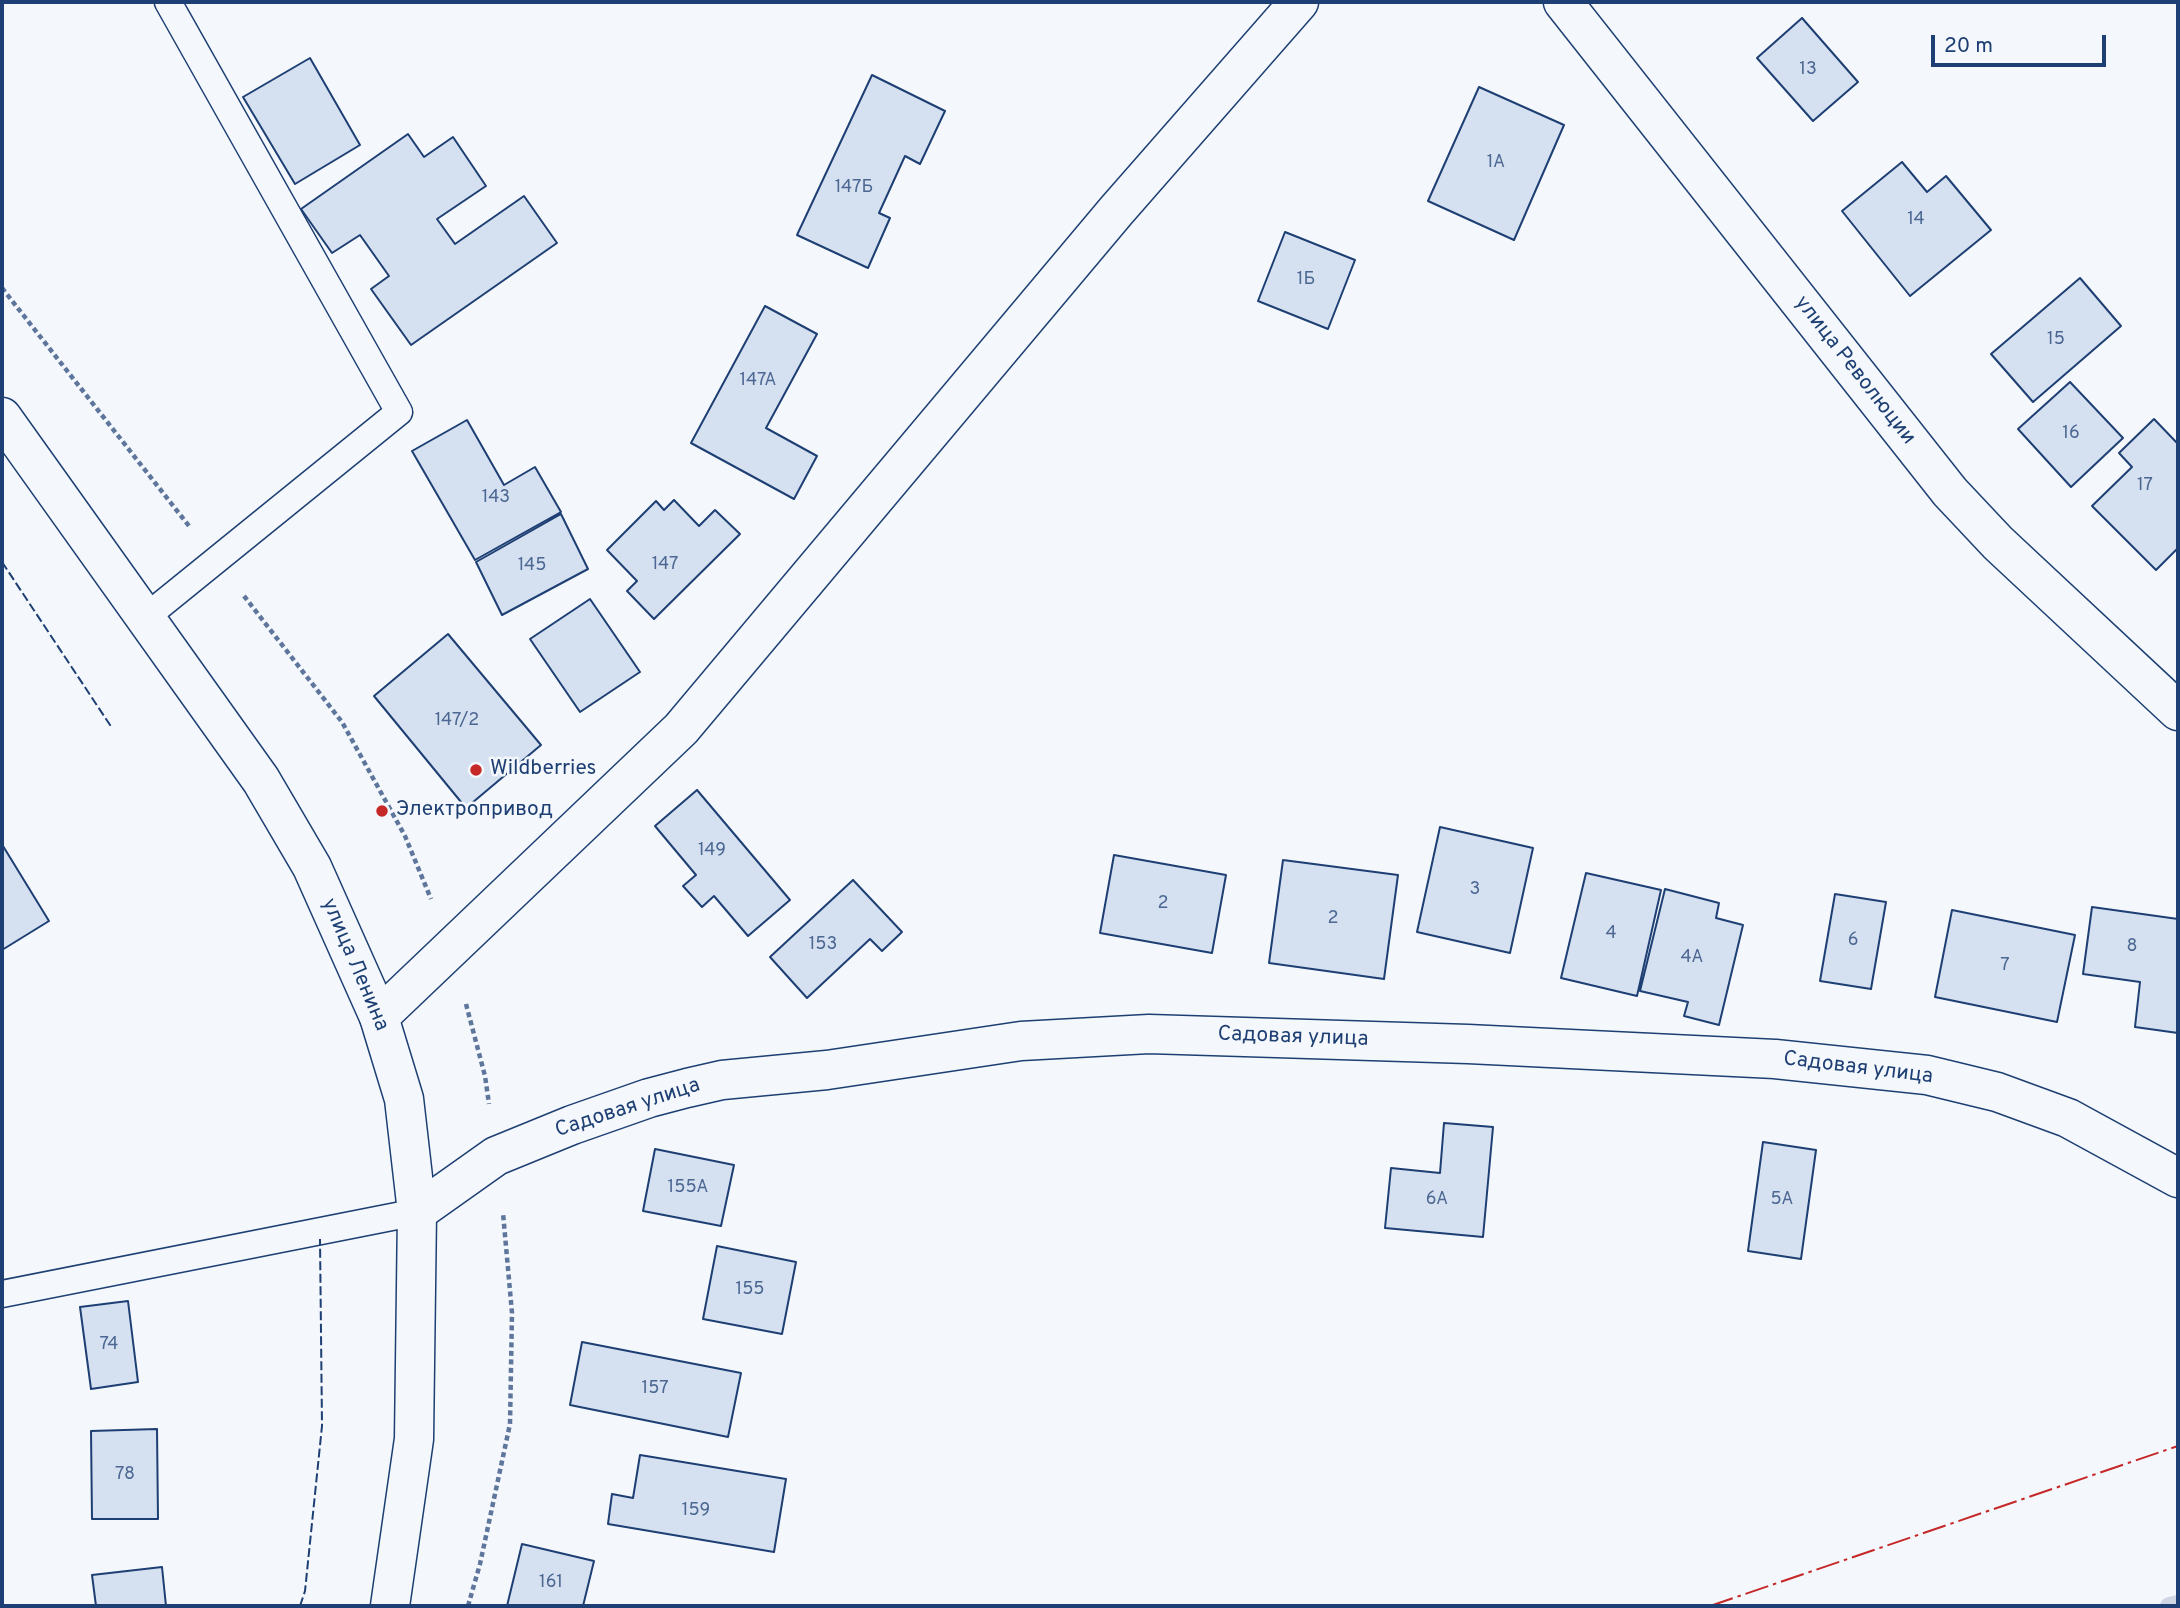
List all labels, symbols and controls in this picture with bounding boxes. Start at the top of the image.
scale bar [1935,21,2110,65]
text: 20 m [1944,33,1993,60]
house number: 13 [1799,59,1817,81]
house number: 1А [1487,152,1505,174]
house number: 147Б [835,177,873,199]
house number: 14 [1907,209,1925,231]
house number: 1Б [1297,269,1315,291]
street label: улица Революции [1788,291,1920,451]
house number: 15 [2047,329,2065,351]
house number: 147А [740,370,776,392]
house number: 16 [2062,423,2080,445]
house number: 17 [2137,475,2153,497]
house number: 143 [482,487,510,509]
house number: 147 [652,554,678,576]
house number: 145 [518,555,546,577]
house number: 147/2 [435,710,479,732]
place label: Wildberries [490,757,596,783]
marker: Wildberries [468,762,484,778]
place label: Электропривод [396,798,553,824]
marker: Электропривод [374,803,390,819]
house number: 149 [698,840,726,862]
house number: 3 [1470,879,1480,901]
house number: 2 [1157,893,1169,915]
street label: улица Ленина [315,895,393,1035]
house number: 2 [1327,908,1339,930]
house number: 4 [1605,923,1617,945]
house number: 6 [1848,930,1858,952]
house number: 153 [809,934,837,956]
house number: 8 [2127,936,2137,958]
house number: 4А [1680,947,1704,969]
house number: 7 [2000,955,2010,977]
street label: Садовая улица [1217,1023,1369,1053]
street label: Садовая улица [1782,1047,1934,1091]
street label: Садовая улица [552,1074,704,1144]
house number: 155А [668,1177,708,1199]
house number: 6А [1426,1189,1448,1211]
house number: 5А [1770,1189,1794,1211]
house number: 155 [735,1279,765,1301]
house number: 74 [100,1334,118,1356]
house number: 157 [641,1378,669,1400]
house number: 78 [115,1464,135,1486]
house number: 159 [682,1500,710,1522]
house number: 161 [539,1572,563,1594]

